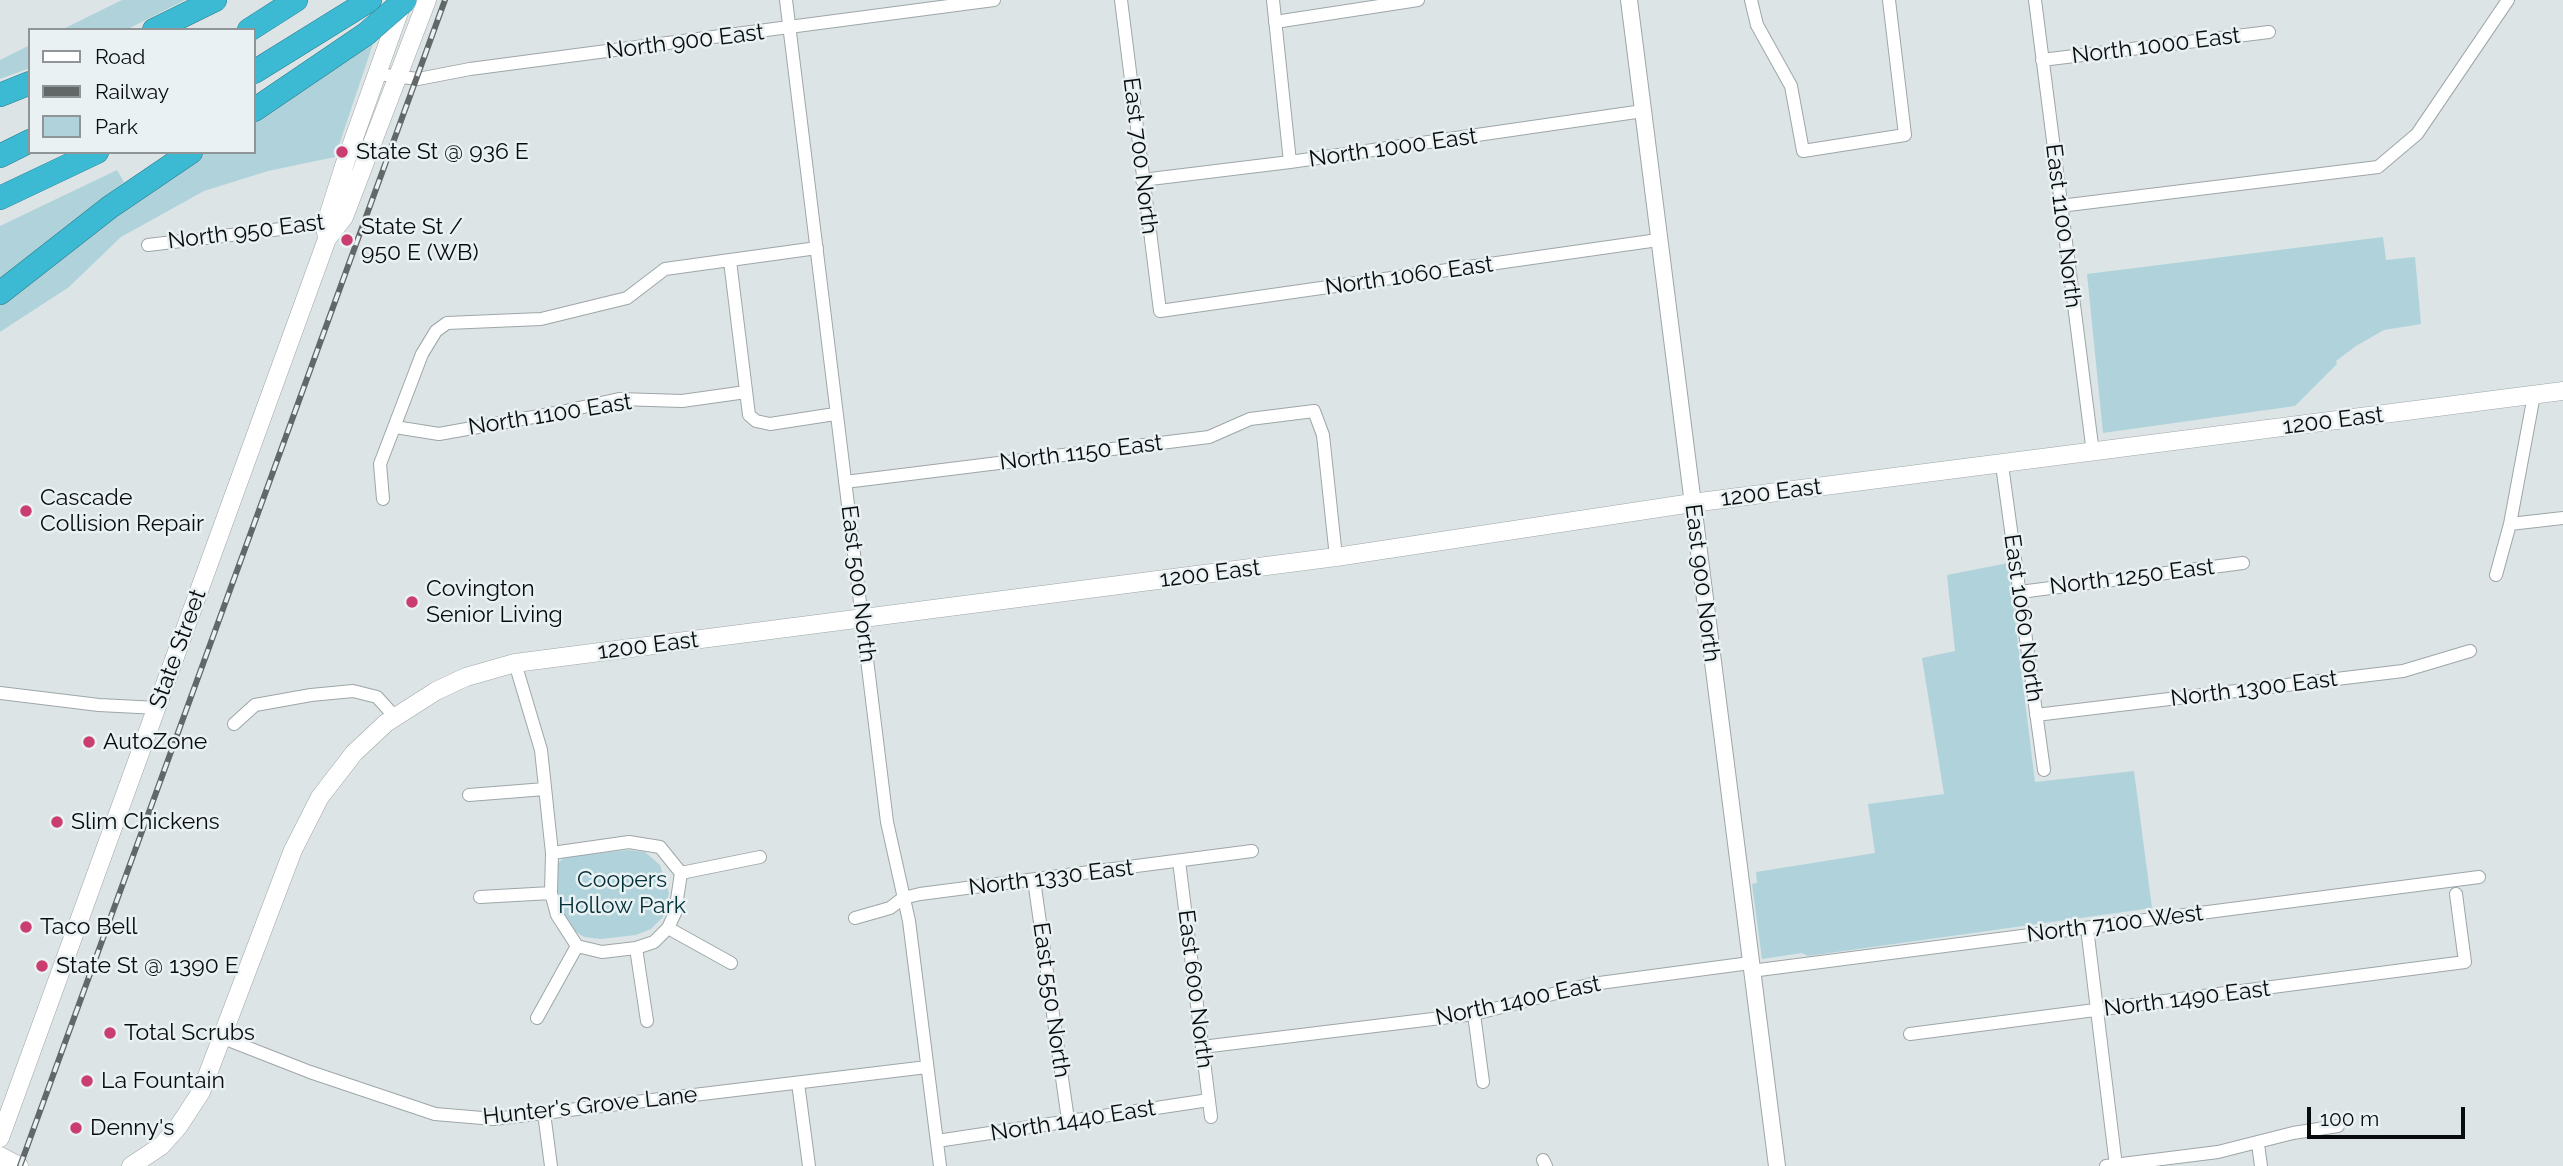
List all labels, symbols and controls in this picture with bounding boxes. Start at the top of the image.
street label: North 900 East [604,19,766,65]
street label: North 1000 East [2070,22,2242,70]
legend [28,28,256,154]
text: Road [95,44,145,69]
street label: East 700 North [1117,76,1163,236]
text: Railway [95,79,169,104]
text: Park [95,114,138,139]
street label: North 1000 East [1307,123,1479,173]
place label: State St @ 936 E [356,138,529,166]
street label: East 1100 North [2039,142,2087,310]
marker: State St @ 936 E [334,144,350,160]
street label: North 950 East [166,209,326,255]
place label: State St / 950 E (WB) [361,213,479,267]
marker: State St / 950 E (WB) [339,232,355,248]
street label: North 1060 East [1323,251,1495,301]
street label: North 1100 East [466,388,634,442]
street label: 1200 East [2281,401,2385,441]
street label: North 1150 East [998,429,1164,477]
street label: 1200 East [1719,473,1823,513]
place label: Cascade Collision Repair [40,484,204,538]
street label: East 900 North [1679,502,1725,664]
marker: Cascade Collision Repair [18,503,34,519]
street label: East 500 North [835,504,881,664]
street label: East 1060 North [1998,532,2048,704]
street label: North 1250 East [2048,553,2216,601]
street label: 1200 East [1158,554,1262,594]
place label: Covington Senior Living [426,575,563,629]
street label: State Street [144,586,212,712]
marker: Covington Senior Living [404,594,420,610]
street label: 1200 East [596,626,700,666]
street label: North 1300 East [2169,665,2339,713]
place label: AutoZone [103,728,207,756]
marker: AutoZone [81,734,97,750]
place label: Slim Chickens [71,808,220,836]
marker: Slim Chickens [49,814,65,830]
street label: North 1330 East [967,854,1135,902]
park label: Coopers Hollow Park [558,866,686,920]
street label: North 7100 West [2025,899,2205,949]
street label: East 600 North [1172,908,1218,1070]
place label: Taco Bell [40,913,138,941]
marker: Taco Bell [18,919,34,935]
street label: East 550 North [1026,921,1076,1079]
place label: State St @ 1390 E [56,952,239,980]
marker: State St @ 1390 E [34,958,50,974]
street label: North 1400 East [1433,970,1603,1032]
street label: North 1490 East [2102,975,2272,1023]
place label: Total Scrubs [124,1019,255,1047]
marker: Total Scrubs [102,1025,118,1041]
place label: La Fountain [101,1067,225,1095]
marker: La Fountain [79,1073,95,1089]
street label: Hunter's Grove Lane [481,1081,699,1131]
scale bar [2311,1092,2468,1136]
street label: North 1440 East [989,1094,1157,1148]
text: 100 m [2320,1106,2379,1131]
place label: Denny's [90,1114,174,1142]
marker: Denny's [68,1120,84,1136]

